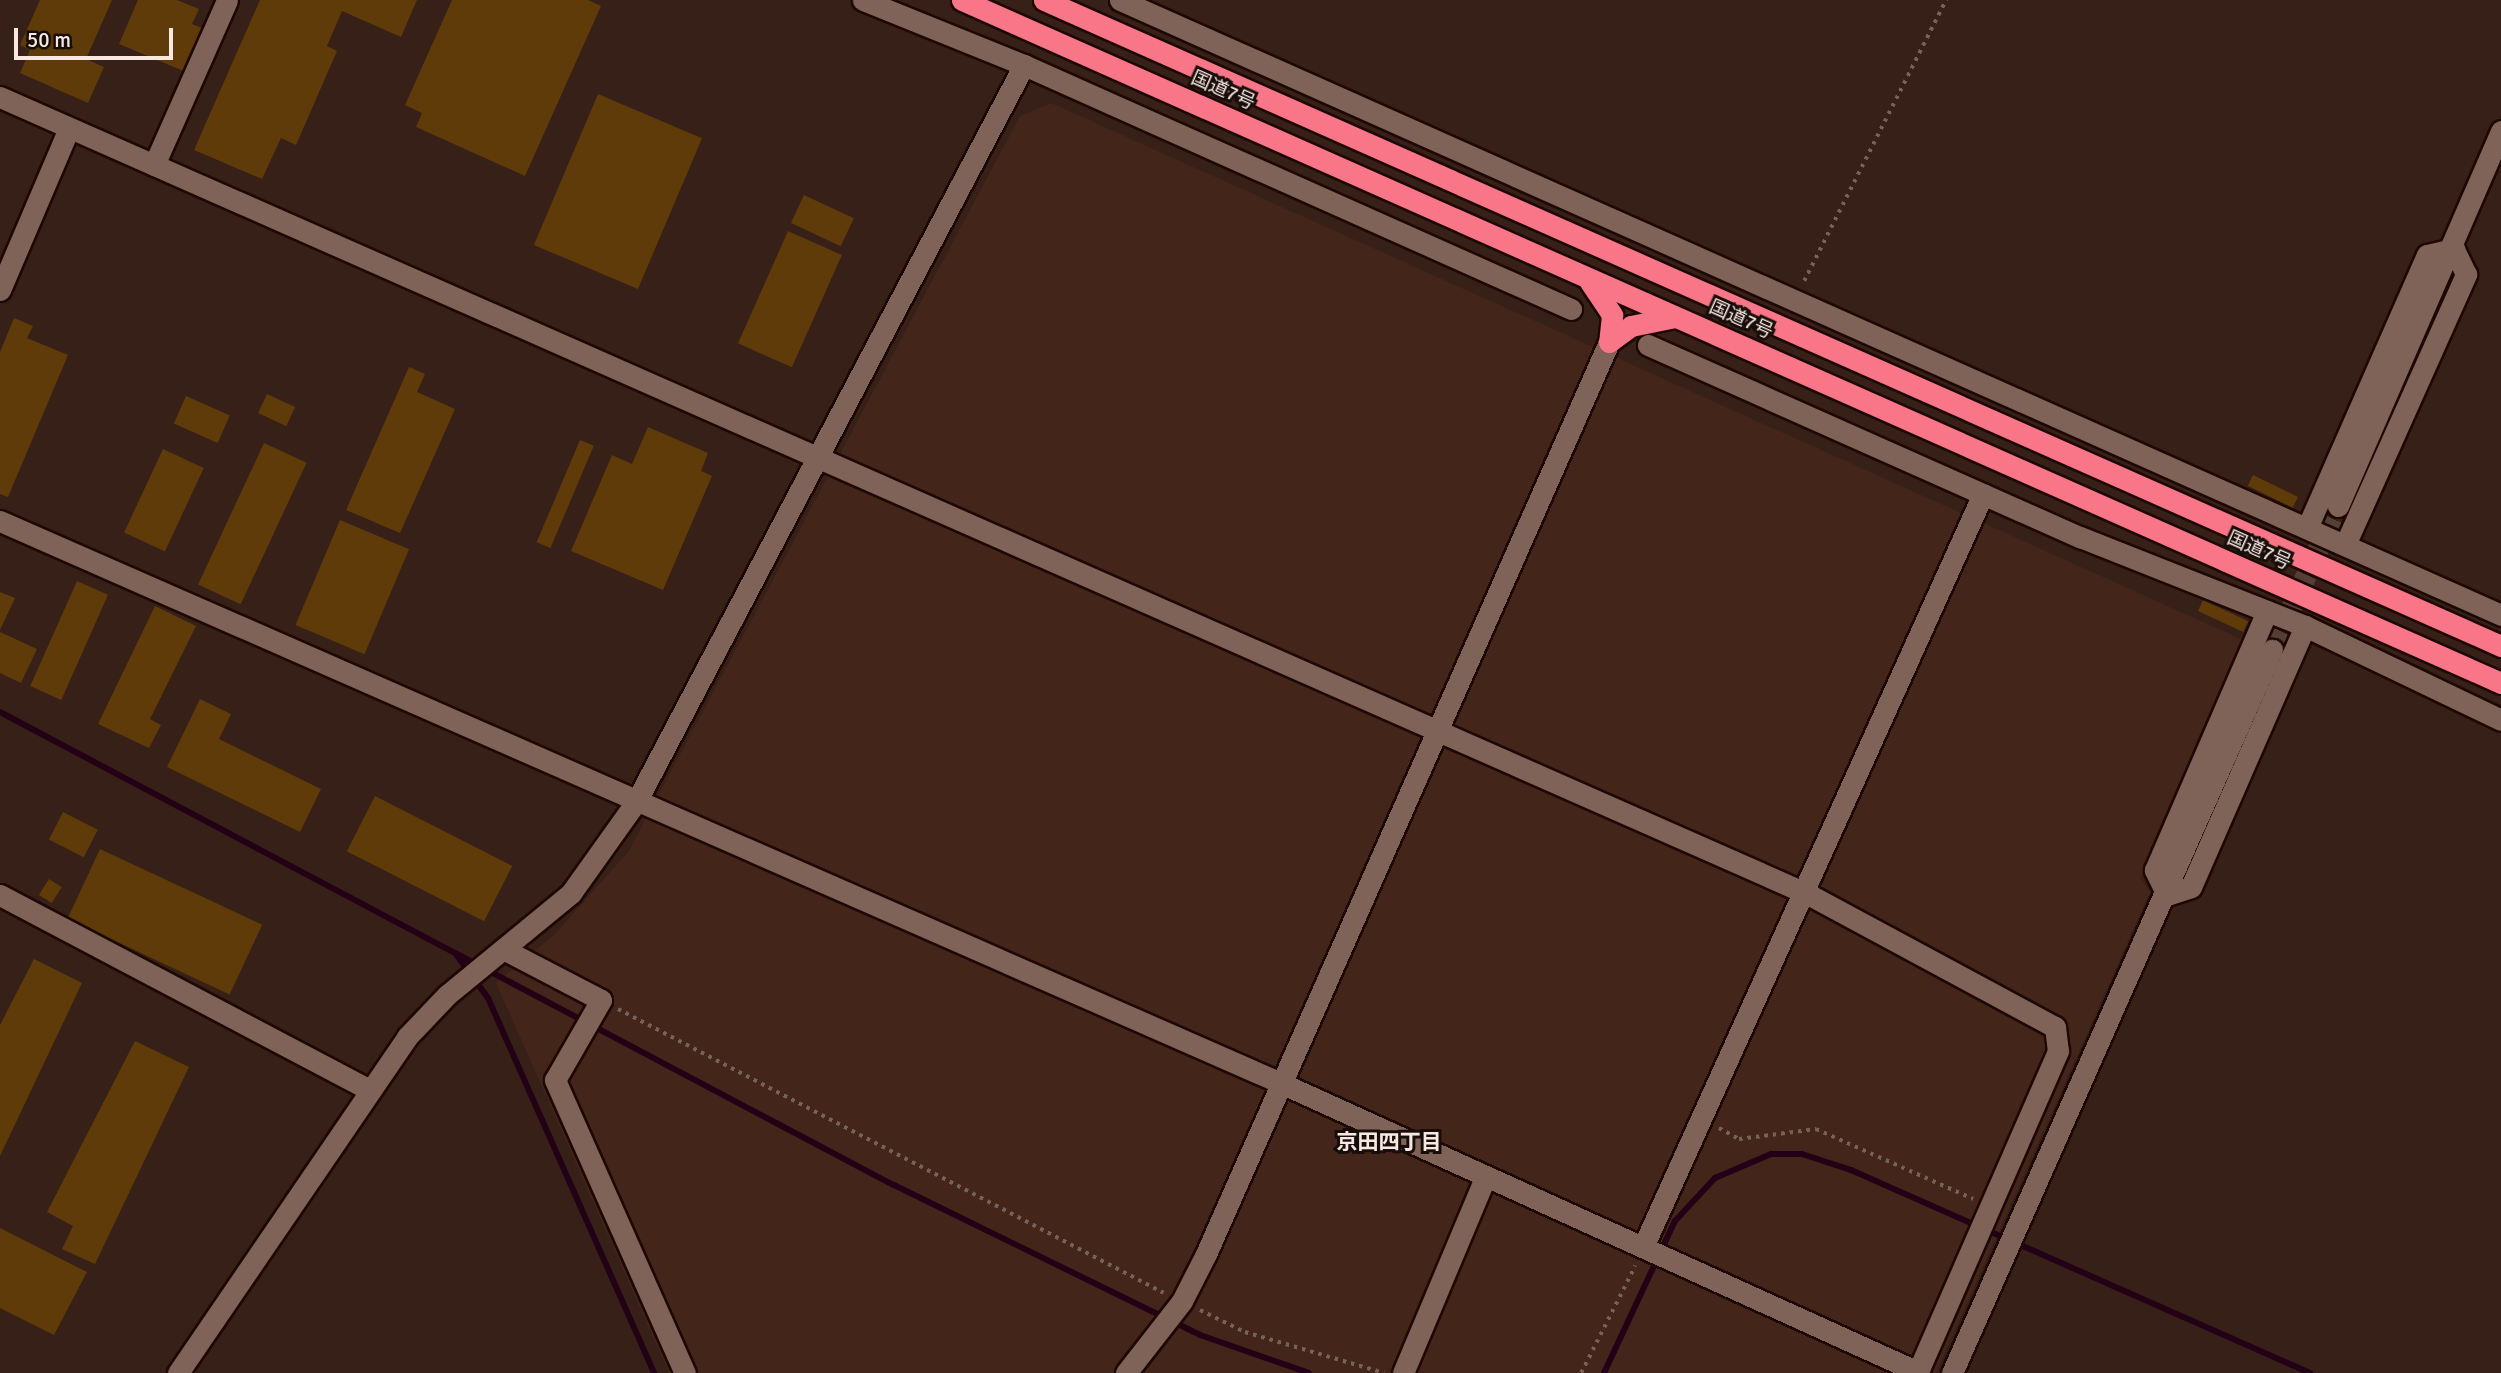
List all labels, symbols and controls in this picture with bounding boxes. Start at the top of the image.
scale bar [18,14,177,58]
text: 50 m [27,27,71,53]
street label: 国道7号 [1188,67,1258,115]
street label: 国道7号 [1706,296,1776,344]
street label: 国道7号 [2224,527,2294,575]
district label: 京田四丁目 [1337,1129,1441,1155]

